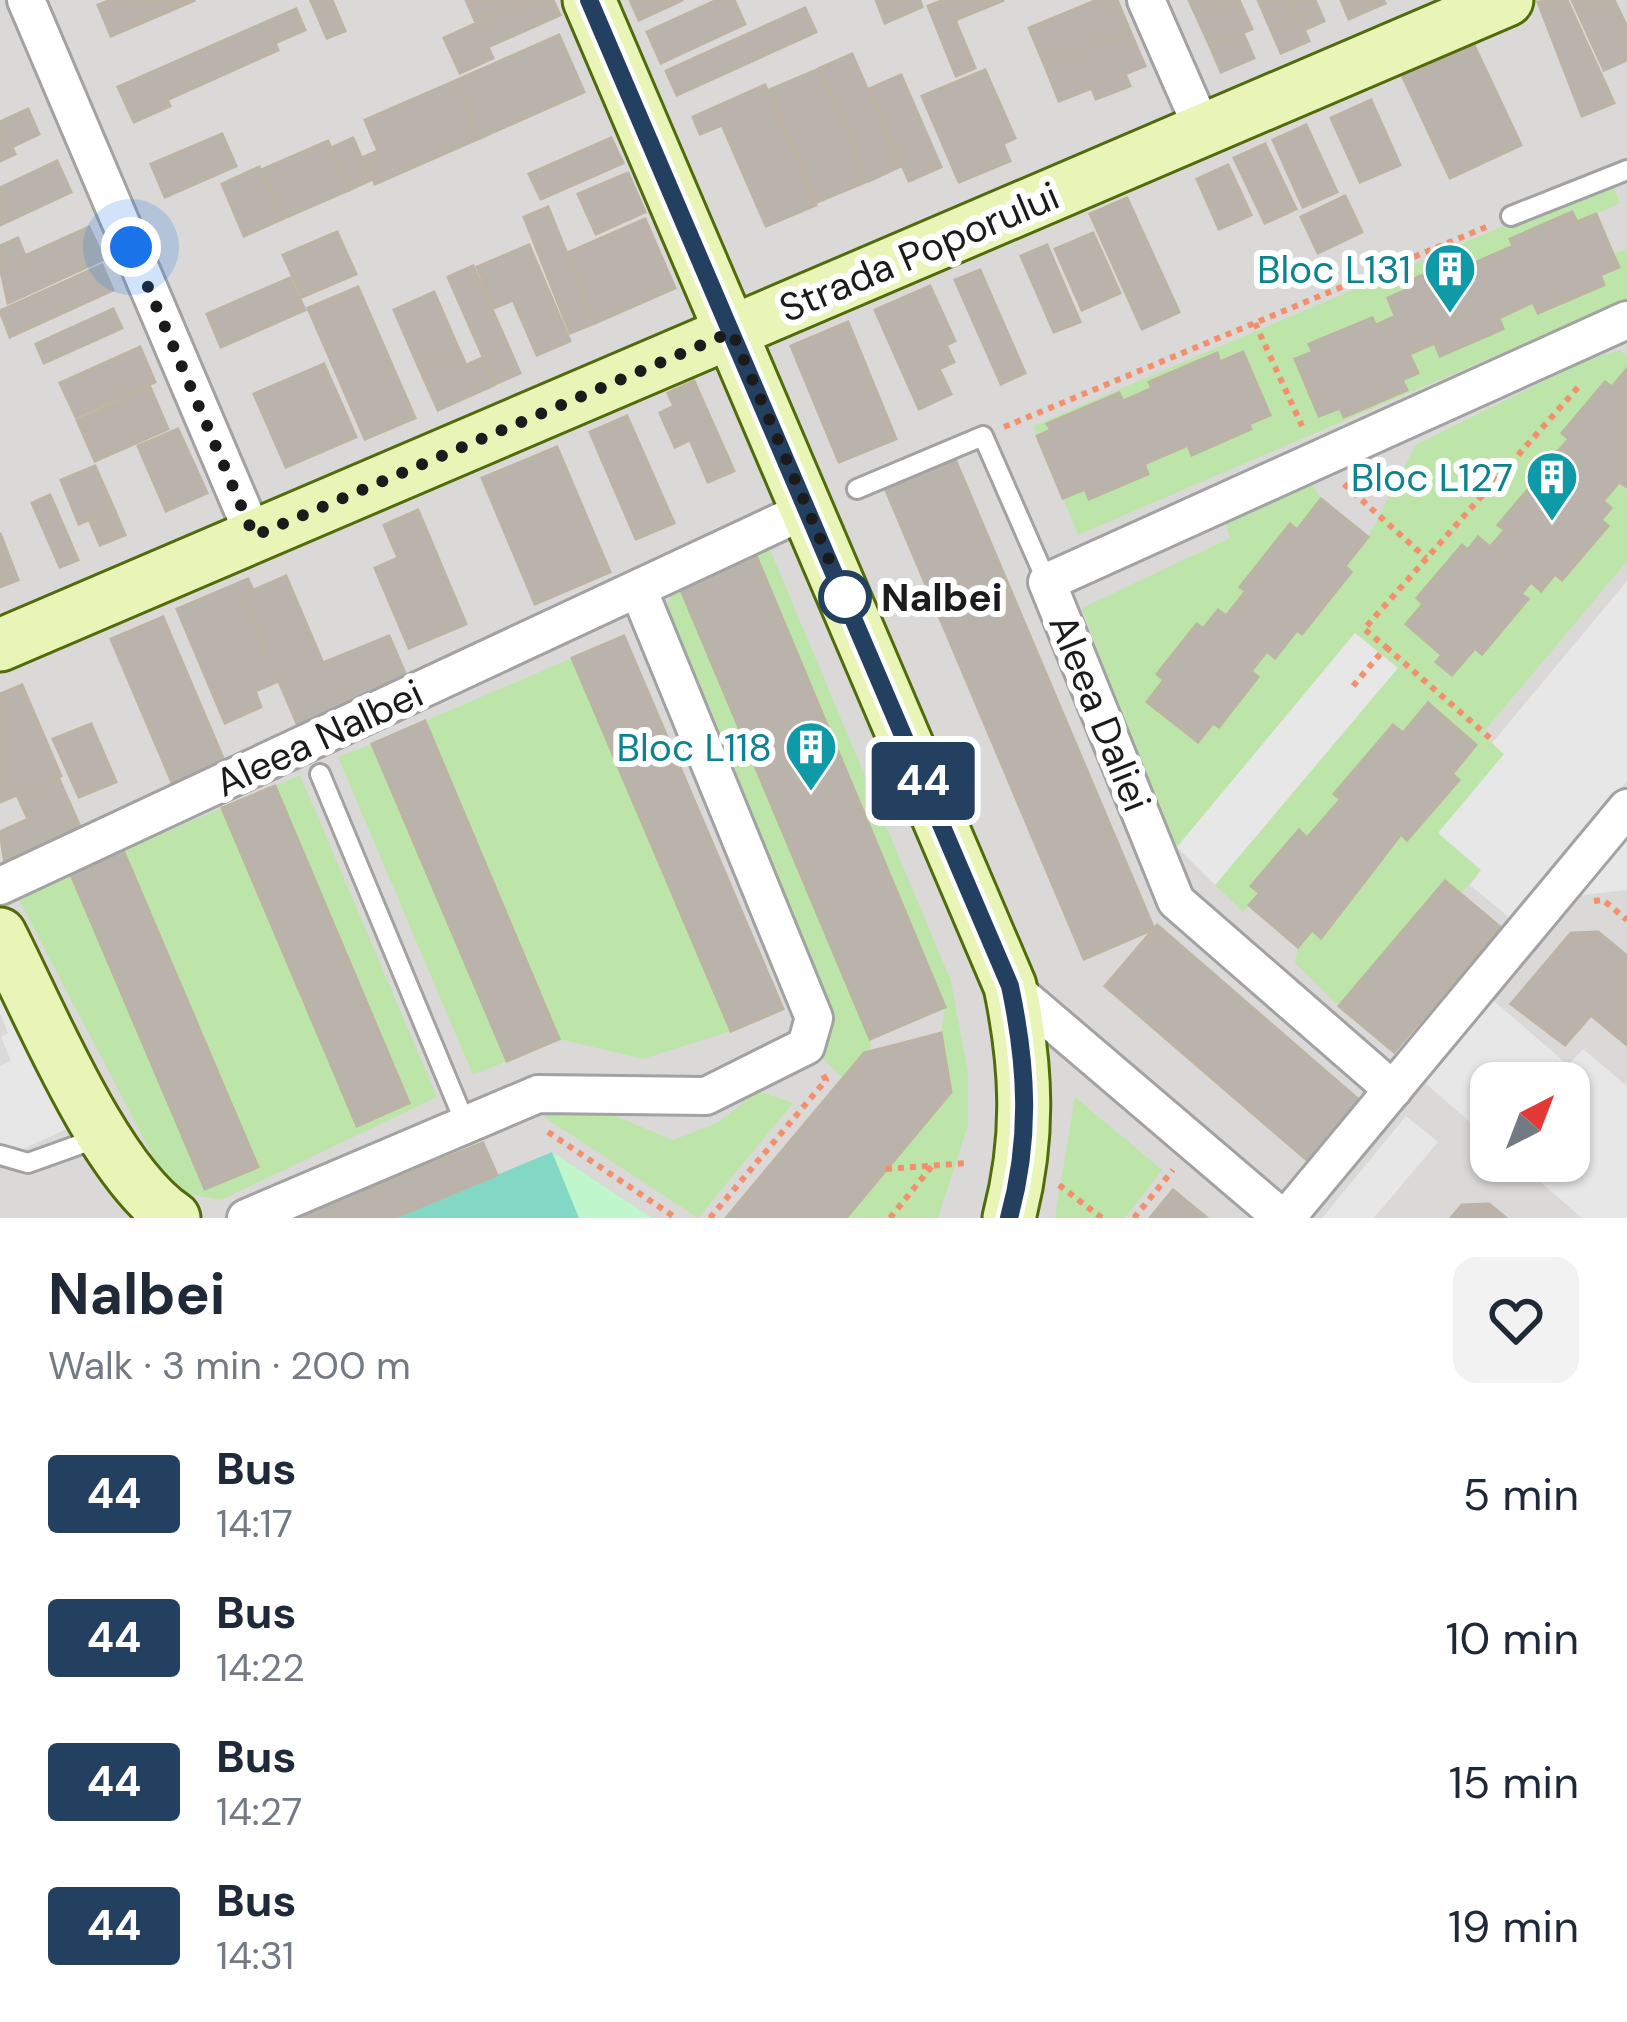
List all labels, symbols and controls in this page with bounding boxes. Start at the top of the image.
street label: Strada Poporului [771,170,1067,334]
your location [101,217,161,277]
building icon: Bloc L131 [1422,241,1478,315]
place label: Bloc L131 [1257,244,1411,295]
building icon: Bloc L127 [1524,449,1580,523]
place label: Bloc L127 [1351,452,1513,503]
marker: Nalbei [820,572,870,622]
place label: Nalbei [881,572,1002,623]
street label: Aleea Daliei [1037,607,1163,819]
street label: Aleea Nalbei [207,668,431,808]
building icon: Bloc L118 [783,719,839,793]
place label: Bloc L118 [617,722,772,773]
line badge: 44 [869,742,977,820]
text: 44 [896,753,950,808]
north arrow [1470,1062,1590,1182]
map controls [1470,1062,1590,1182]
text: Nalbei [48,1257,225,1332]
button: heart [1453,1257,1579,1383]
text: Walk · 3 min · 200 m [48,1340,411,1391]
text: Bus [216,1439,296,1498]
text: 5 min [1463,1465,1579,1524]
text: 44 [87,1466,141,1521]
text: 14:17 [216,1498,293,1549]
text: Bus [216,1583,296,1642]
text: 10 min [1445,1609,1579,1668]
text: 44 [87,1610,141,1665]
text: 14:22 [216,1642,305,1693]
text: Bus [216,1727,296,1786]
text: 15 min [1449,1753,1579,1812]
text: 44 [87,1754,141,1809]
text: 14:27 [216,1786,302,1837]
text: Bus [216,1871,296,1930]
text: 19 min [1448,1897,1579,1956]
text: 44 [87,1898,141,1953]
text: 14:31 [216,1930,294,1981]

